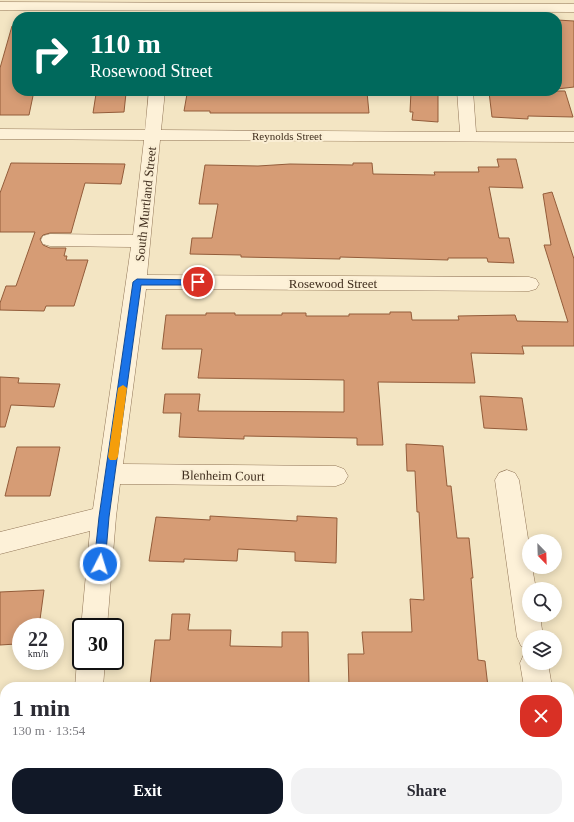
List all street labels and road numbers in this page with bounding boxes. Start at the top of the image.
street label: Reynolds Street [252,130,322,142]
street label: South Murtland Street [132,145,159,262]
street label: Rosewood Street [289,276,378,291]
street label: Blenheim Court [181,467,265,484]

